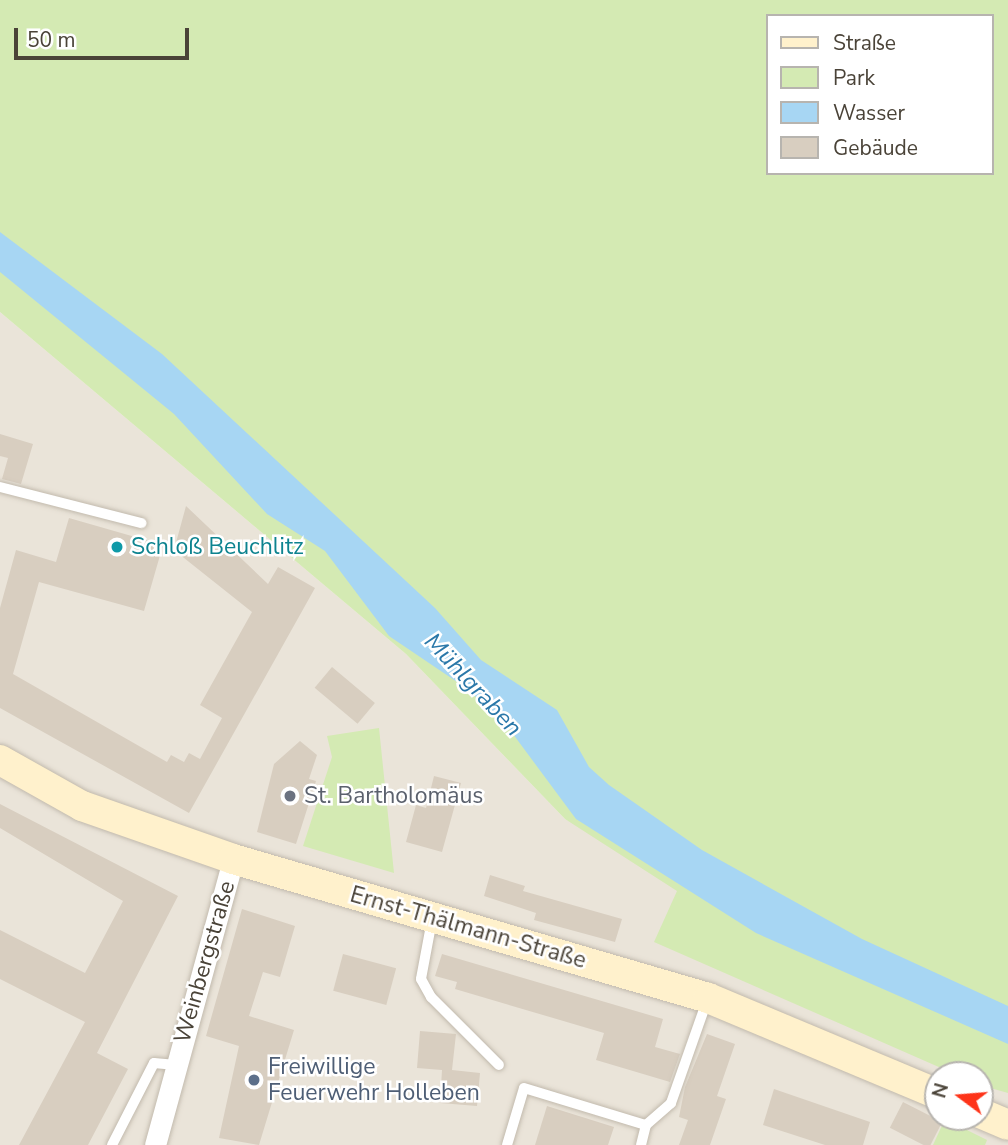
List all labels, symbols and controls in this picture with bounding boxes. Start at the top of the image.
scale bar [18,14,192,58]
legend [766,14,994,175]
text: 50 m [27,26,76,54]
text: Straße [833,29,896,57]
text: Park [833,64,875,92]
text: Wasser [833,99,905,127]
text: Gebäude [833,134,918,162]
place label: Schloß Beuchlitz [131,533,304,561]
marker: Schloß Beuchlitz [109,539,125,555]
water label: Mühlgraben [418,628,528,742]
place label: St. Bartholomäus [304,782,483,810]
marker: St. Bartholomäus [282,788,298,804]
street label: Weinbergstraße [169,878,241,1046]
street label: Ernst-Thälmann-Straße [347,881,589,975]
place label: Freiwillige Feuerwehr Holleben [268,1053,480,1107]
north arrow [924,1061,994,1131]
marker: Freiwillige Feuerwehr Holleben [246,1072,262,1088]
text: N [926,1080,955,1101]

